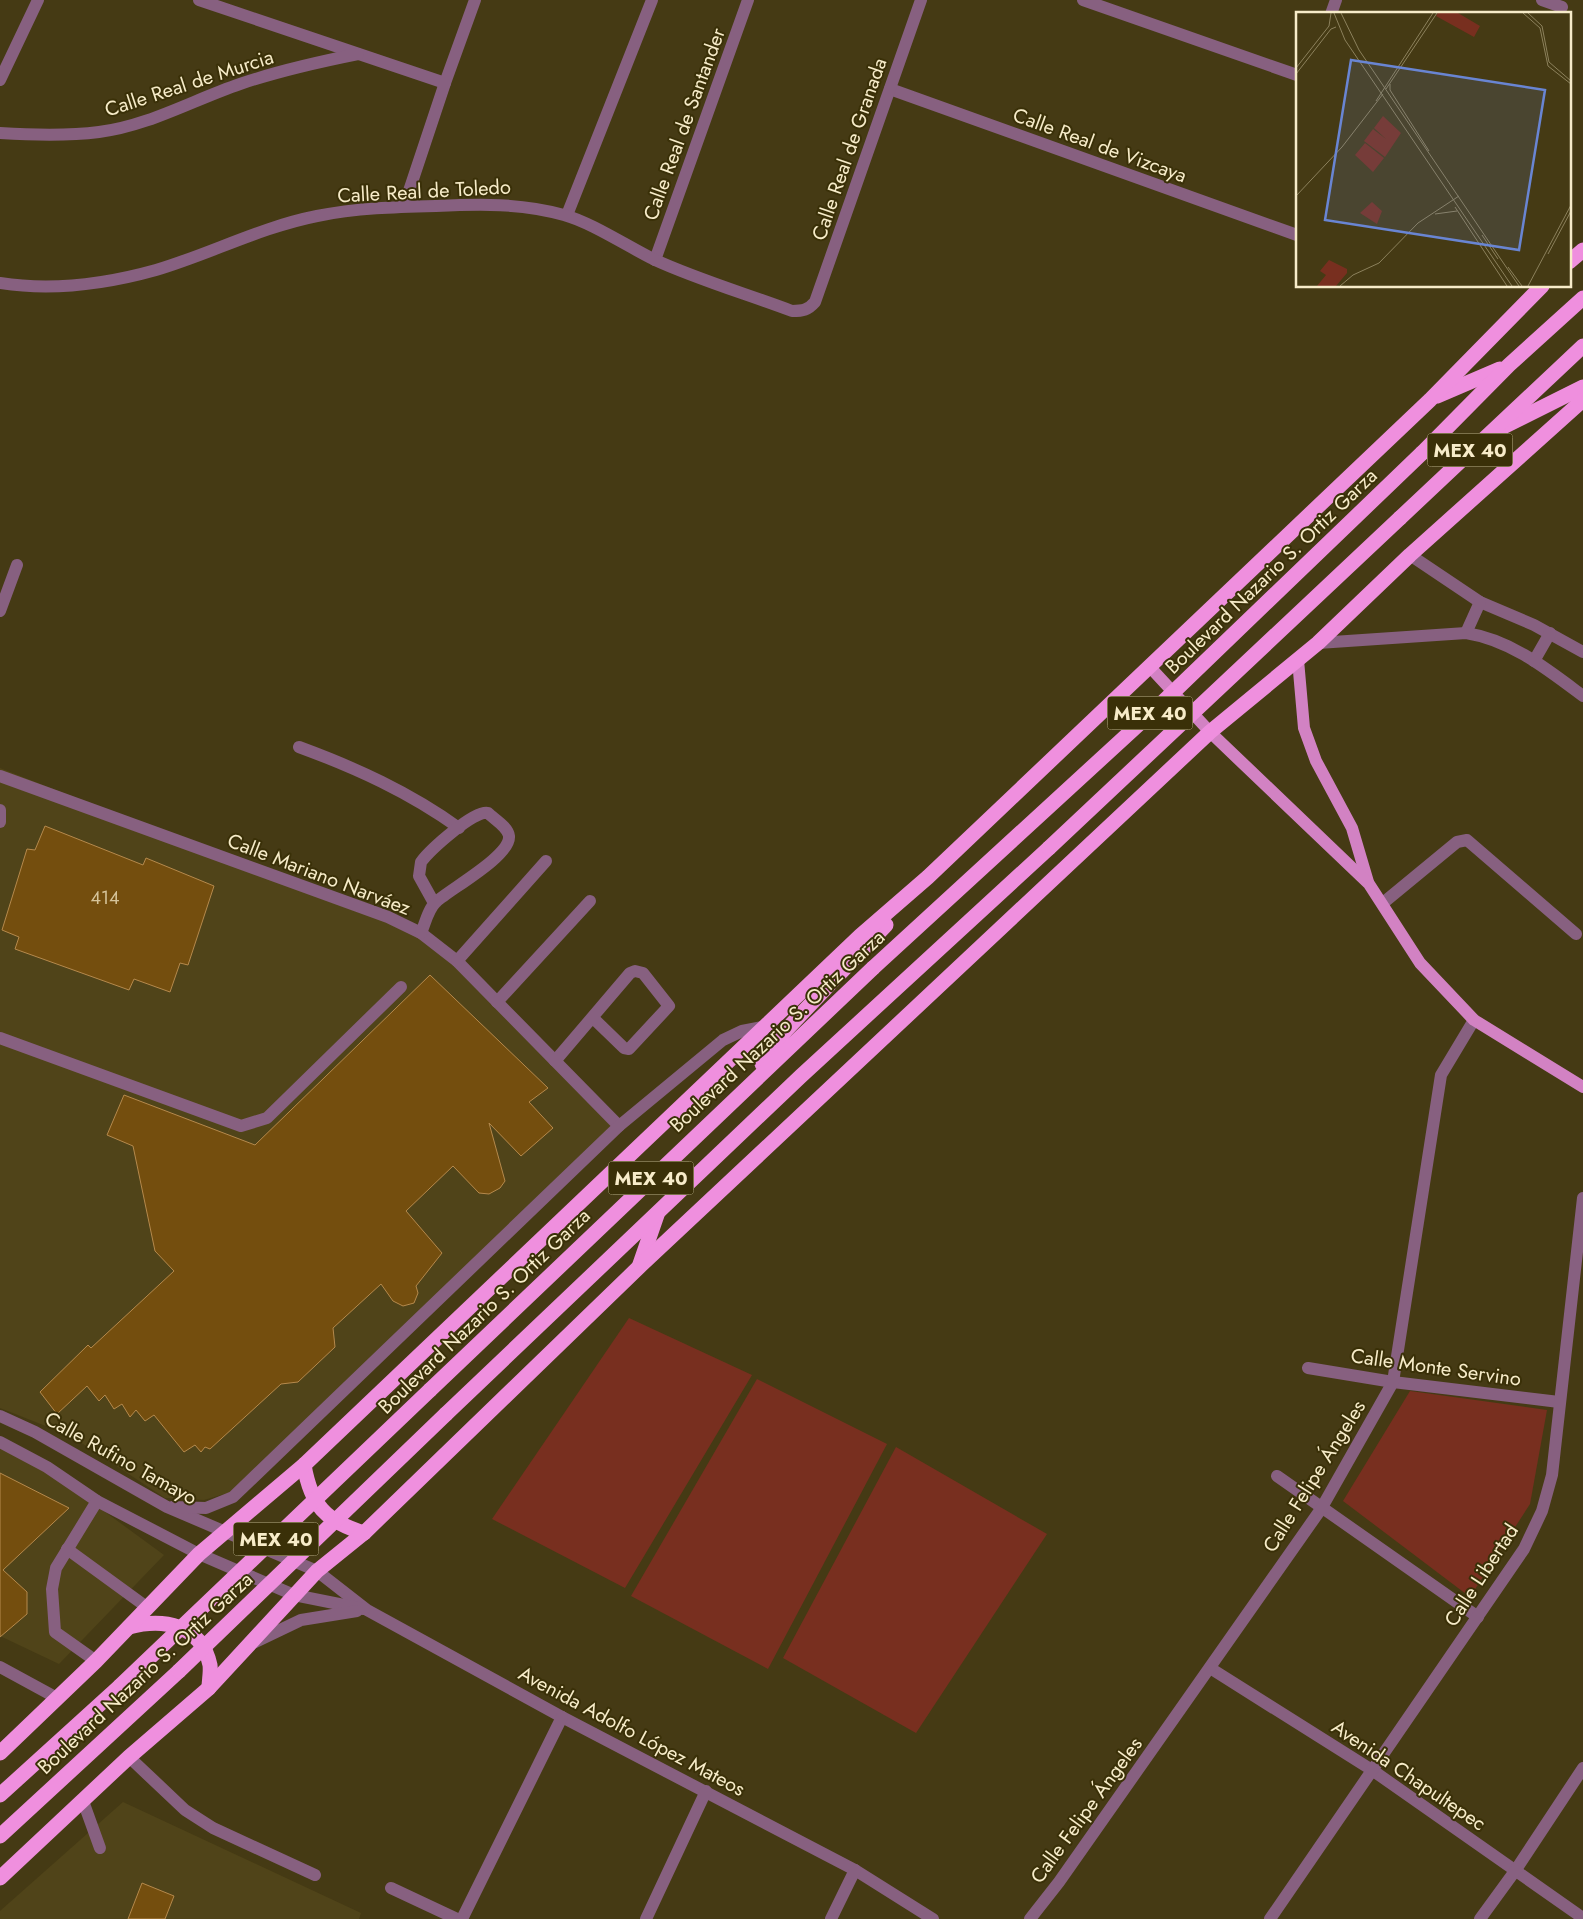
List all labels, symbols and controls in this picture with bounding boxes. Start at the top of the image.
inset map [1296,12,1570,288]
street label: Calle Real de Santander [636,24,733,224]
street label: Calle Real de Murcia [101,43,277,124]
street label: Calle Real de Granada [805,54,894,244]
street label: Calle Real de Vizcaya [1009,101,1191,190]
street label: Calle Real de Toledo [337,172,512,211]
road number: MEX 40 [1428,434,1512,466]
street label: Boulevard Nazario S. Ortiz Garza [1159,462,1384,681]
road number: MEX 40 [1108,696,1192,730]
street label: Calle Mariano Narváez [223,826,415,923]
house number: 414 [90,885,120,911]
street label: Boulevard Nazario S. Ortiz Garza [663,924,891,1139]
road number: MEX 40 [608,1162,694,1194]
street label: Boulevard Nazario S. Ortiz Garza [372,1202,597,1421]
street label: Calle Monte Servino [1349,1341,1523,1394]
street label: Calle Felipe Ángeles [1256,1395,1373,1558]
street label: Calle Rufino Tamayo [39,1404,202,1512]
street label: Calle Libertad [1437,1518,1526,1632]
road number: MEX 40 [234,1522,318,1556]
street label: Boulevard Nazario S. Ortiz Garza [31,1566,259,1781]
street label: Avenida Adolfo López Mateos [513,1659,750,1804]
street label: Avenida Chapultepec [1326,1713,1492,1838]
street label: Calle Felipe Ángeles [1023,1731,1149,1889]

